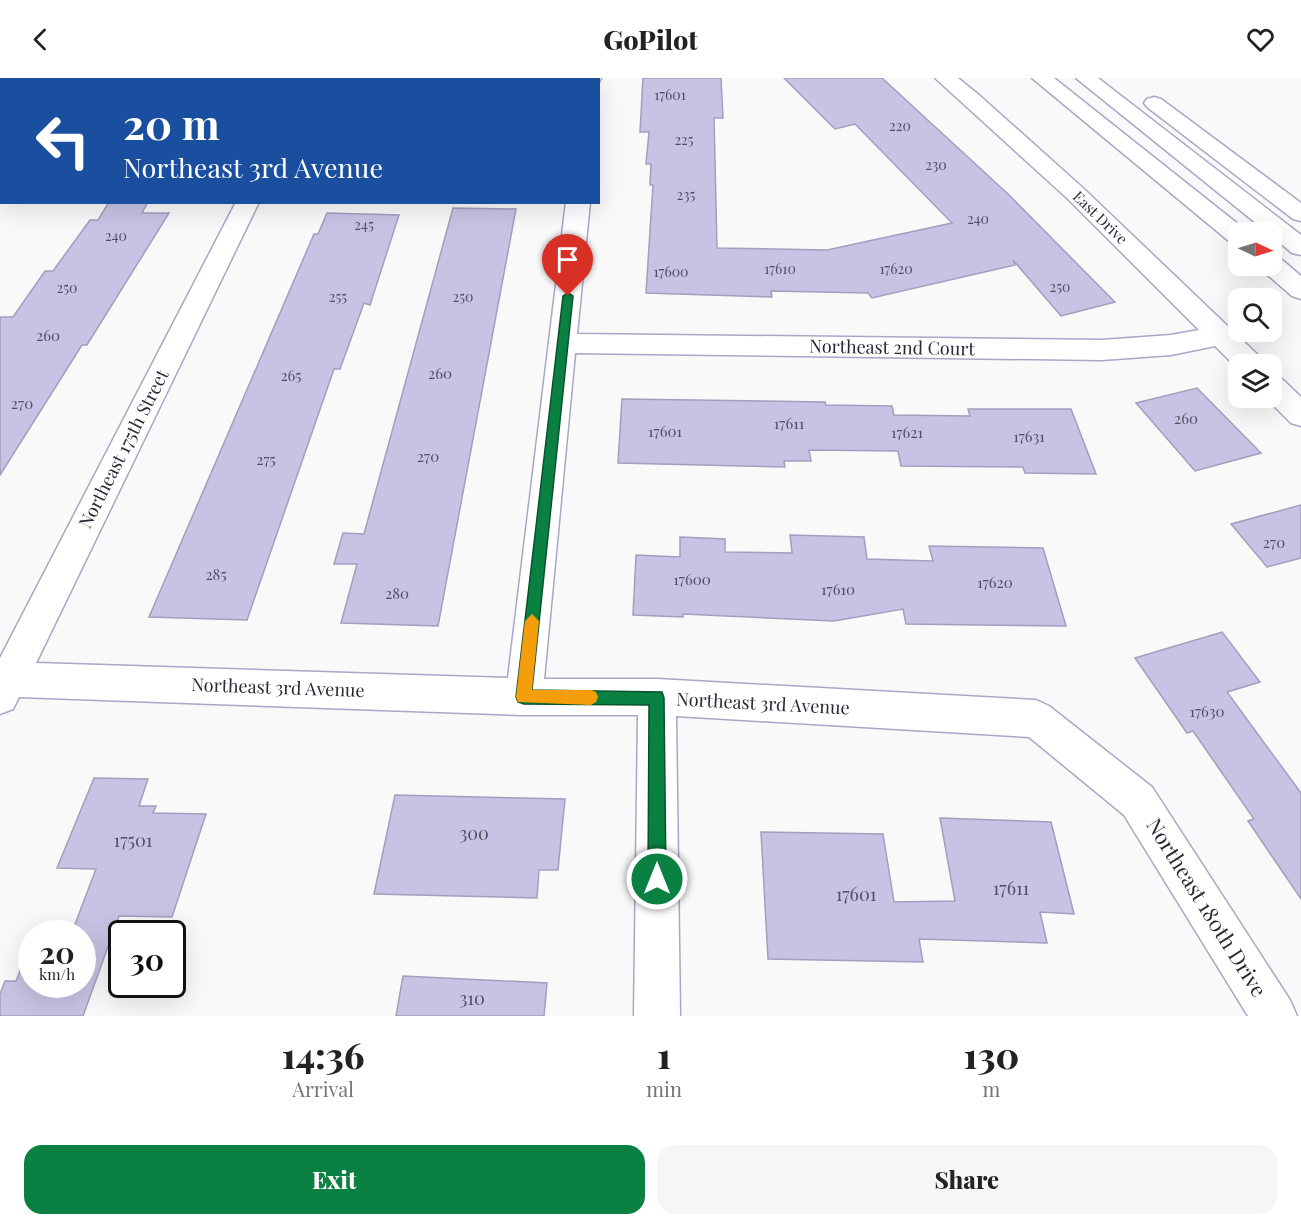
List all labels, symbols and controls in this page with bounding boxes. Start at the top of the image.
text: GoPilot [603,21,698,57]
icon: back [24,23,57,56]
icon: heart [1244,23,1277,56]
house number: 17601 [654,85,686,104]
text: 20 m [123,95,220,151]
icon: left [24,102,102,180]
house number: 220 [889,116,911,135]
house number: 225 [674,130,694,149]
text: Northeast 3rd Avenue [123,149,383,185]
house number: 230 [925,155,947,174]
house number: 235 [677,185,696,204]
street label: East Drive [1069,186,1132,248]
house number: 240 [967,209,989,228]
house number: 245 [354,215,374,234]
north arrow [1228,222,1282,276]
map controls [1228,222,1282,408]
house number: 240 [105,226,127,245]
pin [542,234,593,296]
icon: arrive [551,243,584,276]
house number: 17610 [764,259,796,278]
house number: 17620 [879,259,913,278]
house number: 17600 [654,262,688,281]
house number: 250 [1050,277,1070,296]
house number: 250 [57,278,77,297]
house number: 255 [329,287,347,306]
house number: 250 [453,287,473,306]
button: search [1228,288,1282,342]
house number: 260 [36,325,60,345]
street label: Northeast 2nd Court [809,334,975,360]
button: layers [1228,354,1282,408]
house number: 260 [428,363,452,383]
street label: Northeast 175th Street [73,365,174,532]
house number: 265 [280,365,302,385]
house number: 270 [11,393,33,413]
house number: 260 [1174,408,1198,428]
house number: 17611 [774,413,805,433]
house number: 17601 [648,421,682,441]
house number: 17621 [891,422,924,442]
house number: 17631 [1013,426,1045,446]
house number: 270 [417,446,439,466]
house number: 275 [256,449,276,469]
house number: 270 [1263,532,1285,552]
house number: 285 [205,564,227,584]
house number: 17600 [673,569,711,589]
house number: 17620 [977,572,1013,592]
house number: 17610 [821,579,855,599]
house number: 280 [385,583,409,603]
street label: Northeast 3rd Avenue [191,672,365,702]
street label: Northeast 3rd Avenue [676,686,850,720]
house number: 17630 [1189,701,1225,721]
street label: Northeast 180th Drive [1141,812,1274,1002]
house number: 300 [459,821,489,845]
house number: 17501 [114,828,153,852]
position arrow [625,847,689,911]
house number: 17611 [993,876,1030,900]
house number: 17601 [836,882,877,906]
speed limit sign: 30 [108,920,186,998]
text: 20 [39,932,75,972]
text: km/h [39,964,75,984]
house number: 310 [459,986,485,1010]
text: 14:36 [282,1030,365,1078]
text: 1 [657,1030,671,1078]
text: 130 [964,1030,1019,1078]
text: Arrival [292,1075,354,1102]
text: min [646,1075,682,1102]
text: m [983,1075,1000,1102]
button: Exit [24,1145,645,1214]
button: Share [657,1145,1277,1214]

